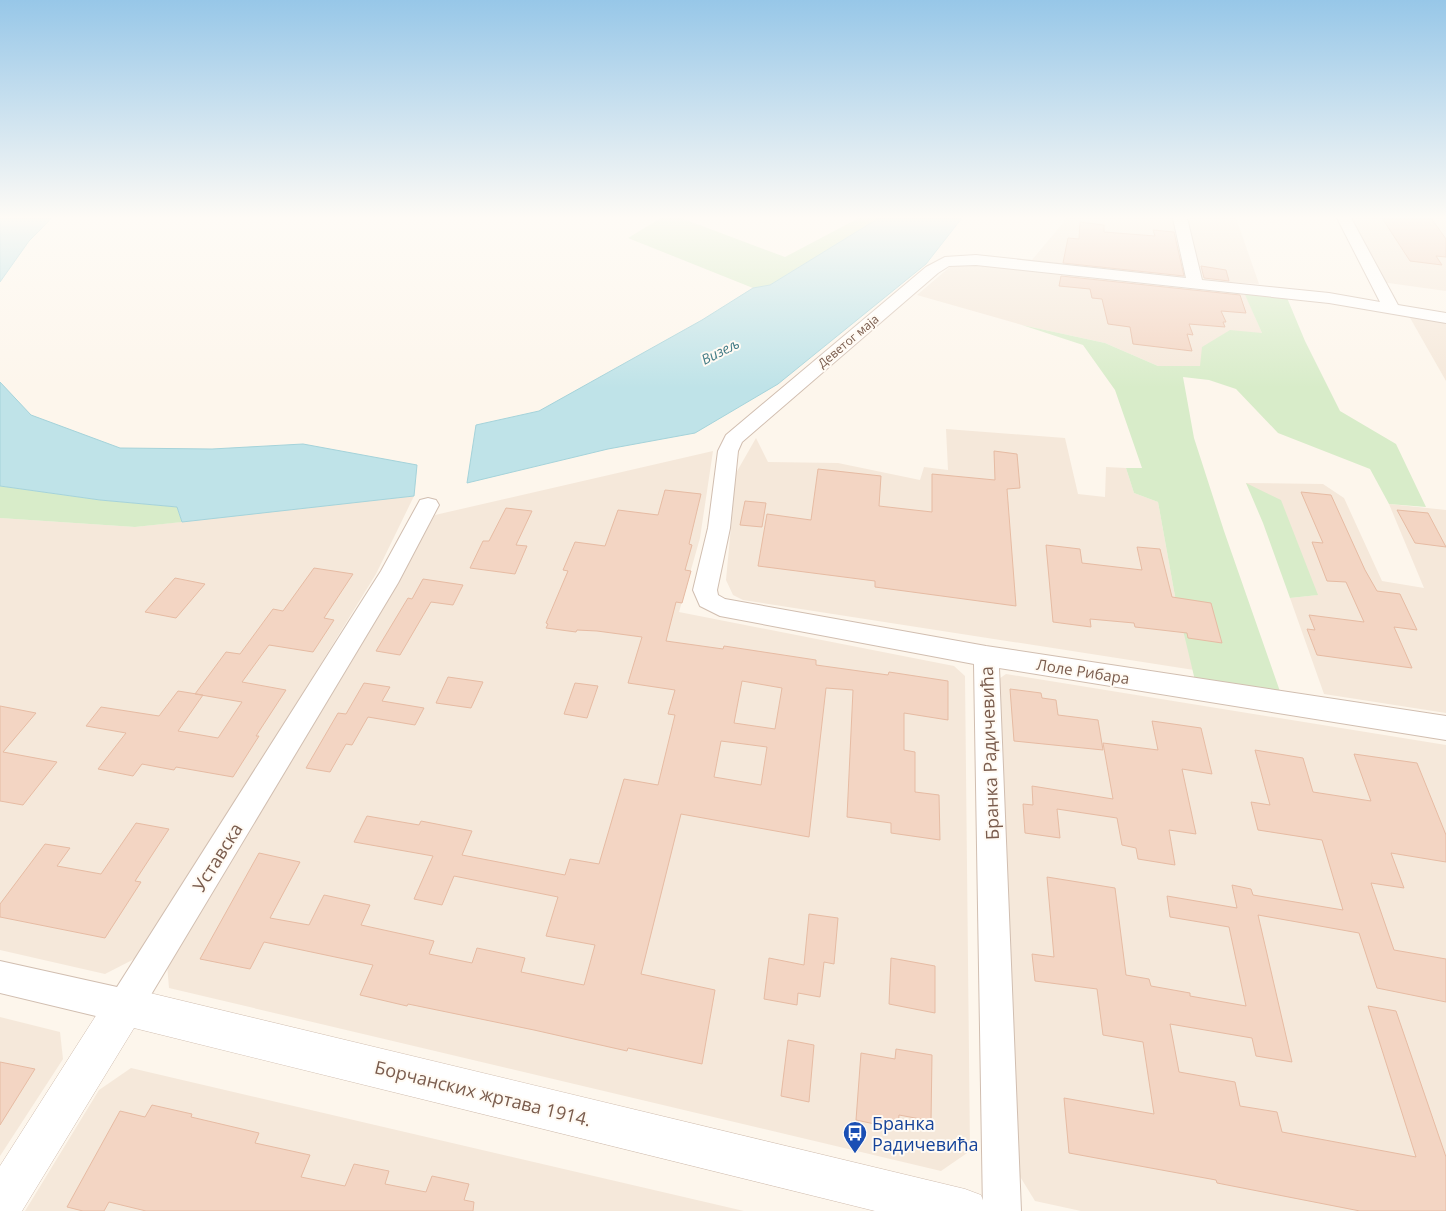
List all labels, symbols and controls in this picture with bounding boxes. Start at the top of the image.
street label: Деветог маја [814,310,882,372]
water label: Визељ [698,333,742,369]
street label: Лоле Рибара [1035,654,1131,688]
street label: Бранка Радичевића [974,666,1004,840]
street label: Уставска [187,818,247,896]
street label: Борчанских жртава 1914. [372,1054,594,1132]
place label: Бранка Радичевића [872,1111,978,1156]
bus stop icon: Бранка Радичевића [842,1120,868,1154]

